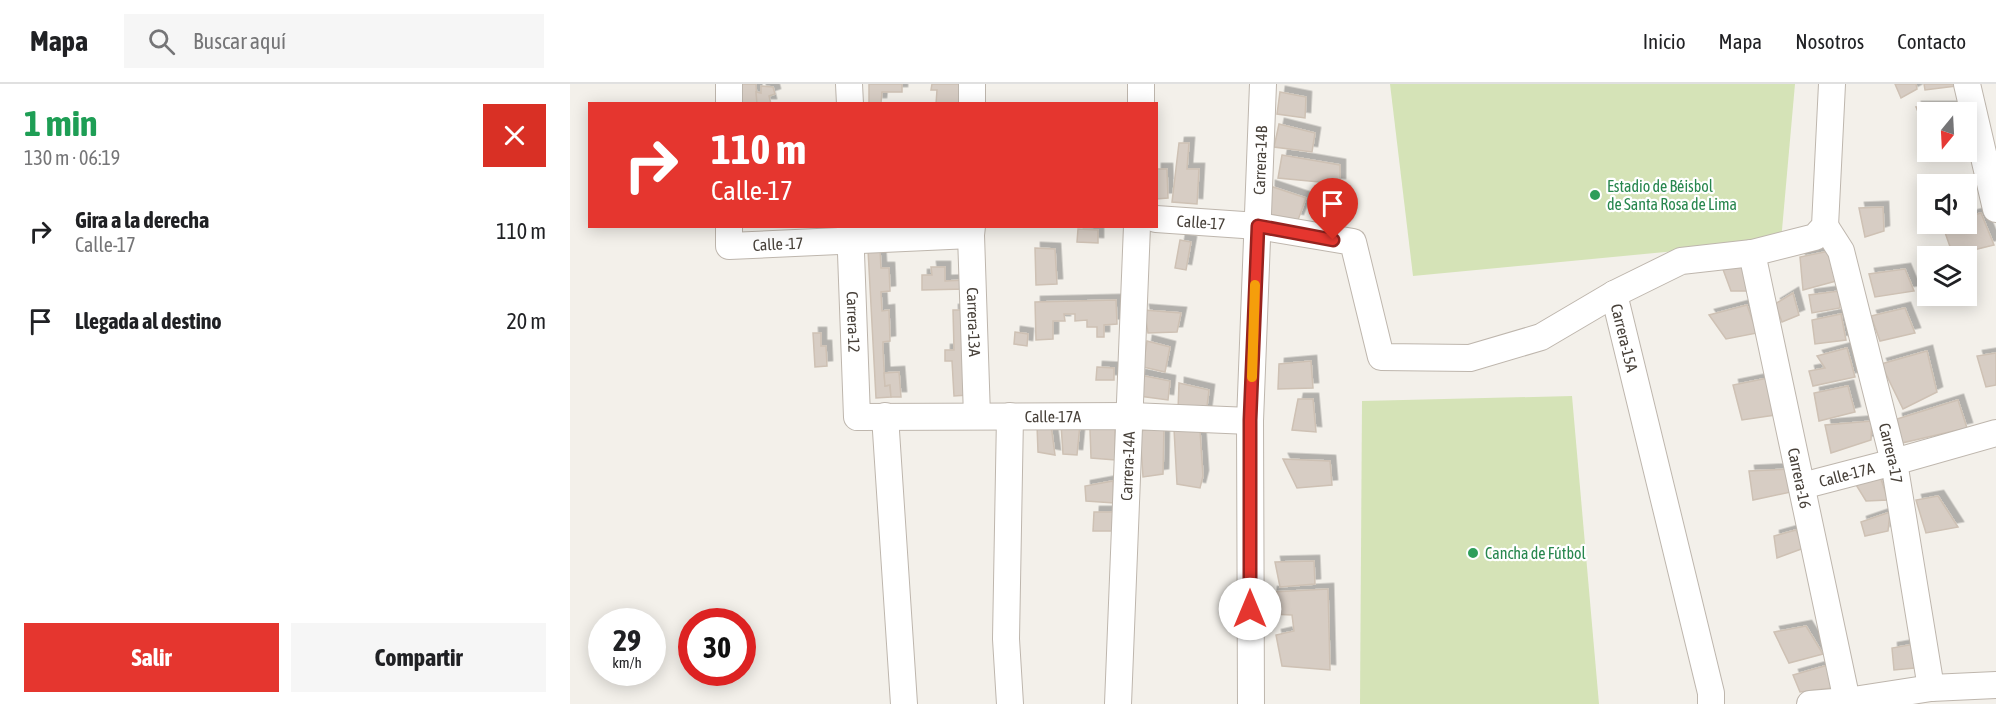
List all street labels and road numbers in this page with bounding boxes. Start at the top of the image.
street label: Carrera-14B [1250,125,1270,195]
street label: Calle-17 [1176,211,1226,233]
street label: Calle -17 [752,234,804,254]
street label: Carrera-13A [964,287,984,357]
street label: Carrera-12 [843,291,864,353]
street label: Carrera-15A [1608,302,1642,374]
street label: Calle-17A [1025,407,1081,425]
street label: Carrera-17 [1876,421,1906,485]
street label: Carrera-14A [1117,431,1138,501]
street label: Carrera-16 [1785,446,1815,510]
street label: Calle-17A [1817,459,1876,490]

